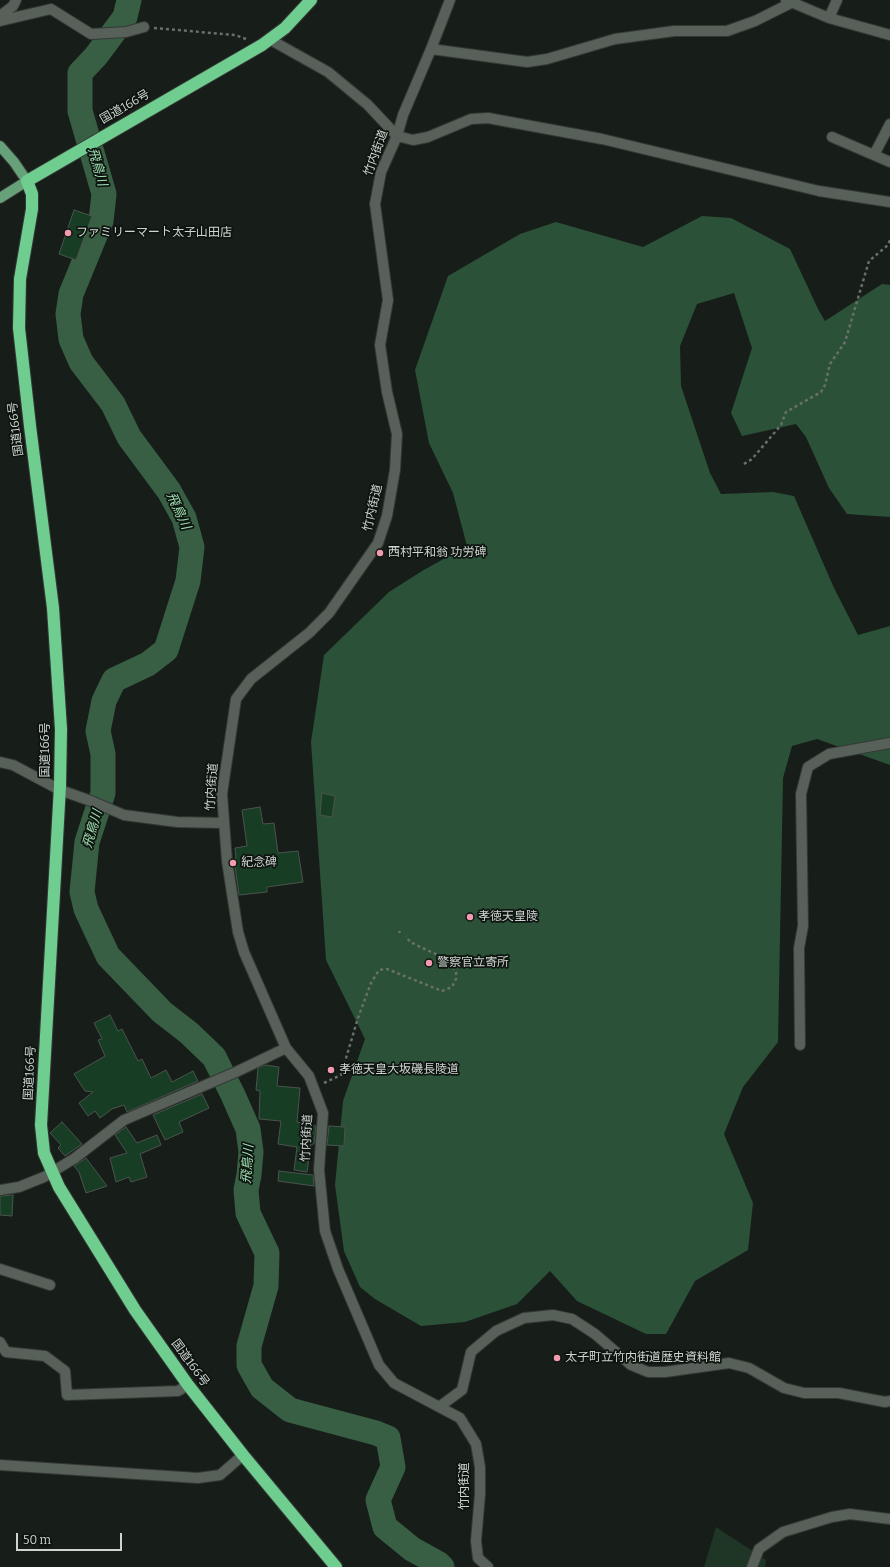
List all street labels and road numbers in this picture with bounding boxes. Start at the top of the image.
street label: 国道166号 [98,87,152,127]
street label: 竹内街道 [361,128,391,178]
street label: 国道166号 [6,401,26,457]
street label: 竹内街道 [361,483,385,533]
street label: 国道166号 [39,723,53,777]
street label: 竹内街道 [203,763,221,811]
street label: 国道166号 [21,1045,39,1101]
street label: 竹内街道 [299,1114,315,1162]
street label: 国道166号 [168,1337,212,1389]
street label: 竹内街道 [458,1462,472,1510]

